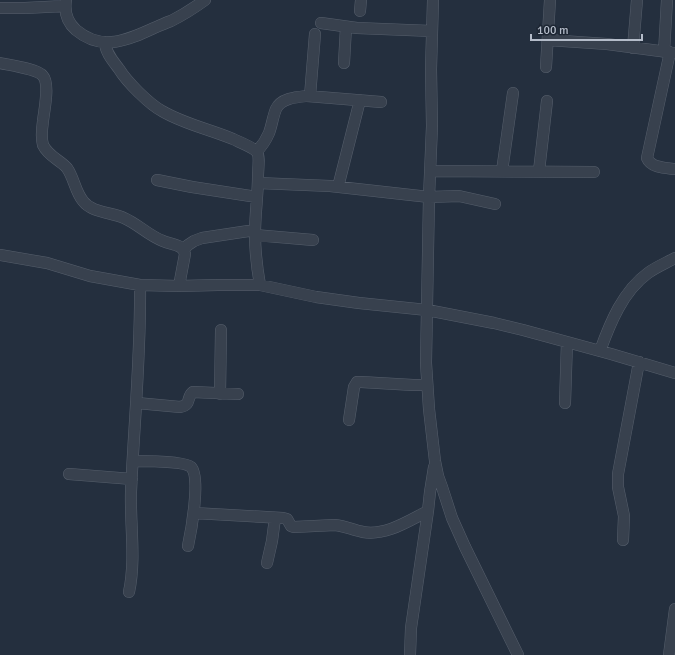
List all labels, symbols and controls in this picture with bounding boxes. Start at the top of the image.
scale bar [531,16,642,42]
text: 100 m [537,23,569,38]

